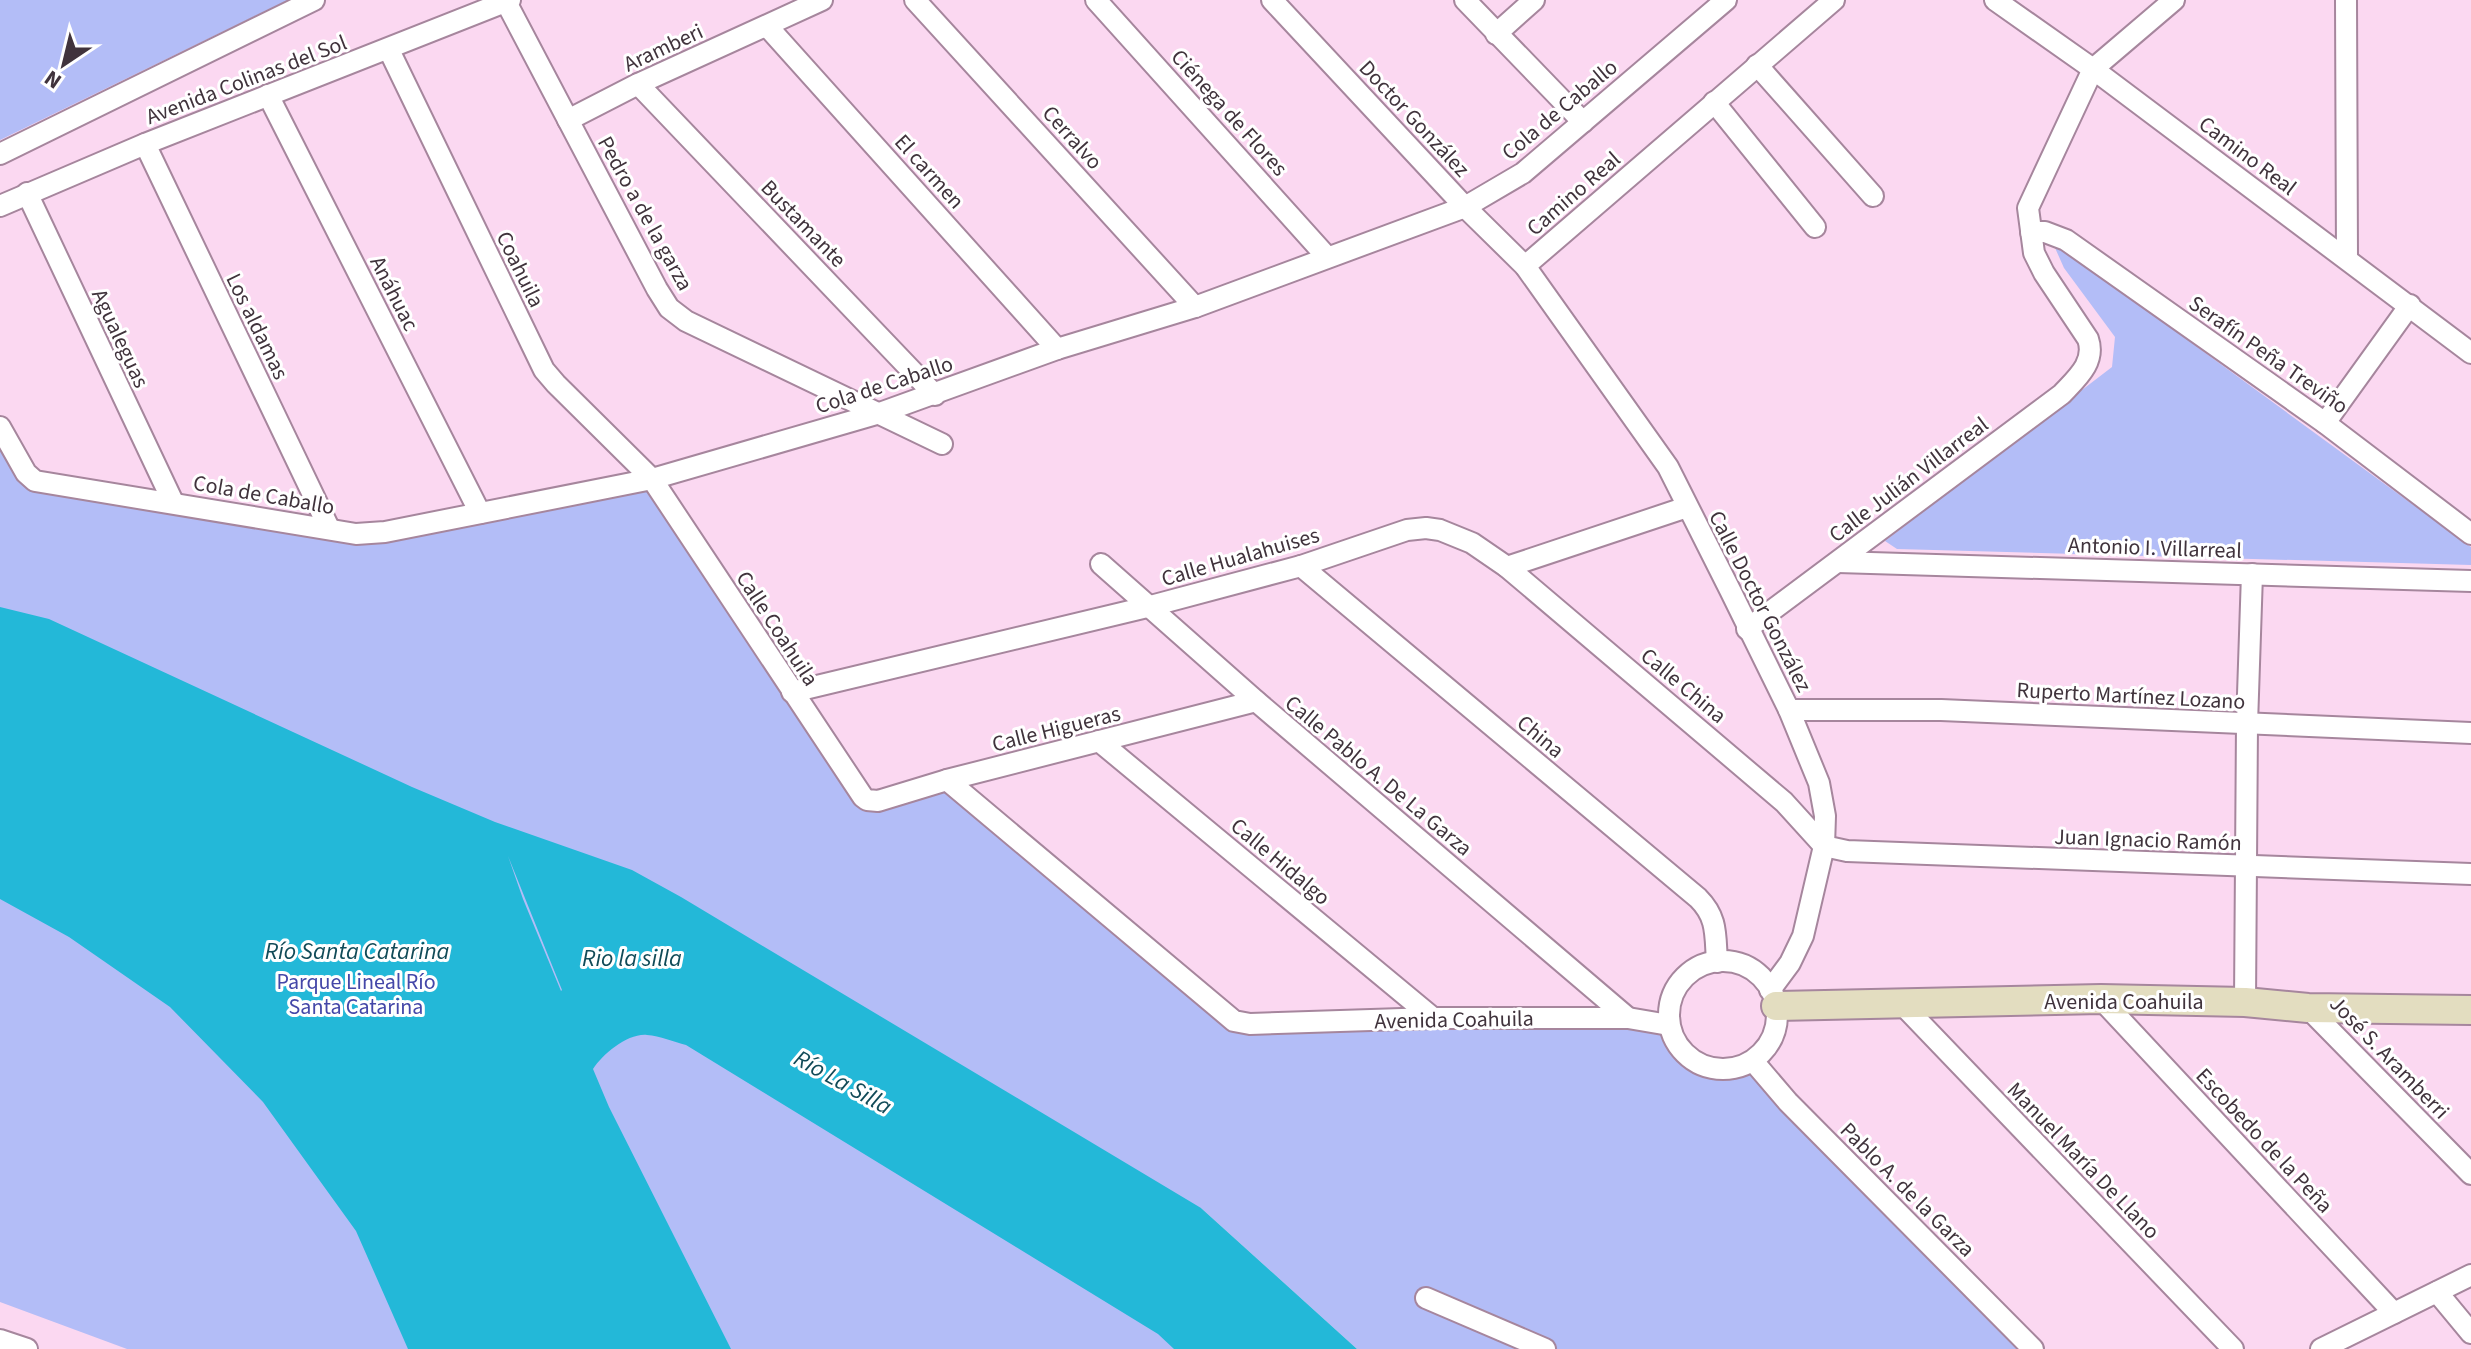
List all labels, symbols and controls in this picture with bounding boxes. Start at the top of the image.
street label: Aramberi [618,16,708,80]
north arrow [24,24,104,104]
street label: Avenida Colinas del Sol [141,27,351,133]
street label: Ciénega de Flores [1163,42,1295,183]
street label: Cola de Caballo [1495,52,1625,168]
street label: Doctor González [1352,53,1477,184]
text: N [38,62,68,97]
street label: Cerralvo [1035,98,1110,177]
street label: Camino Real [2192,108,2303,203]
street label: El carmen [887,127,972,216]
street label: Pedro a de la garza [589,130,701,297]
street label: Camino Real [1520,144,1628,244]
street label: Bustamante [753,173,853,275]
street label: Coahuila [488,226,552,313]
street label: Anáhuac [362,250,427,336]
street label: Los aldamas [218,268,297,385]
street label: Agualeguas [83,284,157,393]
street label: Serafín Peña Treviño [2182,288,2355,422]
street label: Cola de Caballo [811,348,957,422]
street label: Calle Julián Villarreal [1822,409,1995,551]
street label: Cola de Caballo [191,467,337,523]
street label: Calle Doctor González [1700,505,1820,698]
street label: Calle Hualahuises [1158,519,1323,595]
street label: Antonio I. Villarreal [2068,529,2242,567]
street label: Calle Coahuila [728,565,826,692]
street label: Calle China [1634,640,1733,731]
street label: Ruperto Martínez Lozano [2016,674,2246,718]
street label: Calle Pablo A. De La Garza [1278,688,1479,864]
street label: Calle Higueras [989,698,1124,760]
street label: China [1510,707,1571,766]
street label: Calle Hidalgo [1224,810,1337,913]
street label: Juan Ignacio Ramón [2054,821,2242,859]
water label: Río Santa Catarina [265,934,449,969]
water label: Rio la silla [582,941,682,976]
park label: Parque Lineal Río Santa Catarina [276,966,436,1023]
street label: Avenida Coahuila [2044,986,2204,1018]
street label: José S. Aramberri [2322,989,2457,1127]
street label: Avenida Coahuila [1374,1003,1534,1037]
water label: Río La Silla [787,1041,898,1124]
street label: Escobedo de la Peña [2188,1061,2340,1221]
street label: Manuel María De Llano [2000,1075,2167,1247]
street label: Pablo A. de la Garza [1833,1115,1982,1264]

